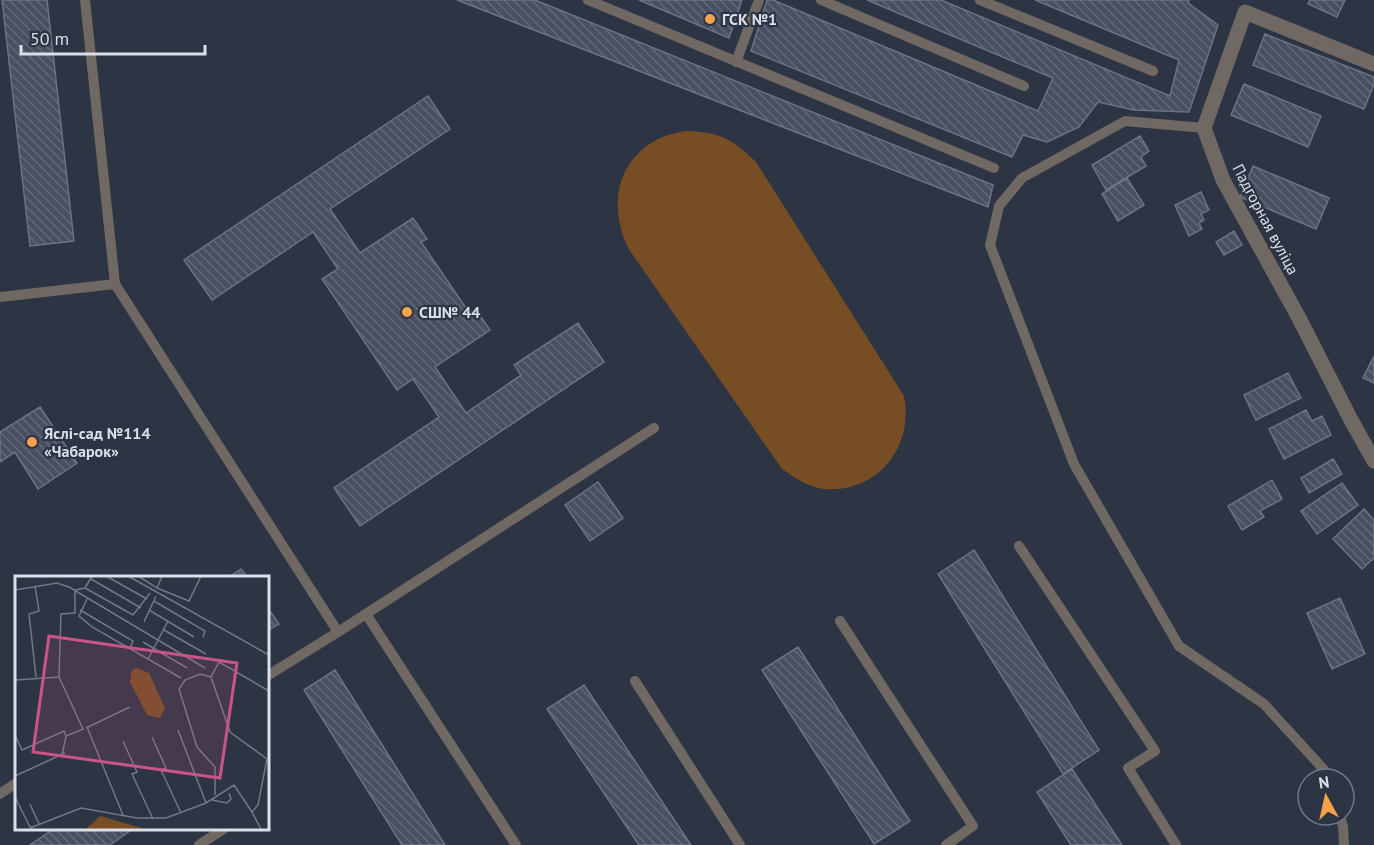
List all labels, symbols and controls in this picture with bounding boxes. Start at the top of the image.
place label: ГСК №1 [722,9,777,29]
marker: ГСК №1 [703,12,717,26]
scale bar [21,18,206,56]
text: 50 m [30,27,69,50]
street label: Падгорная вуліца [1228,160,1304,278]
place label: СШ№ 44 [419,302,480,322]
marker: СШ№ 44 [400,305,414,319]
place label: Яслі-сад №114 «Чабарок» [44,423,150,461]
marker: Яслі-сад №114 «Чабарок» [25,435,39,449]
inset map [15,576,268,830]
north arrow [1296,767,1356,827]
text: N [1317,772,1331,793]

